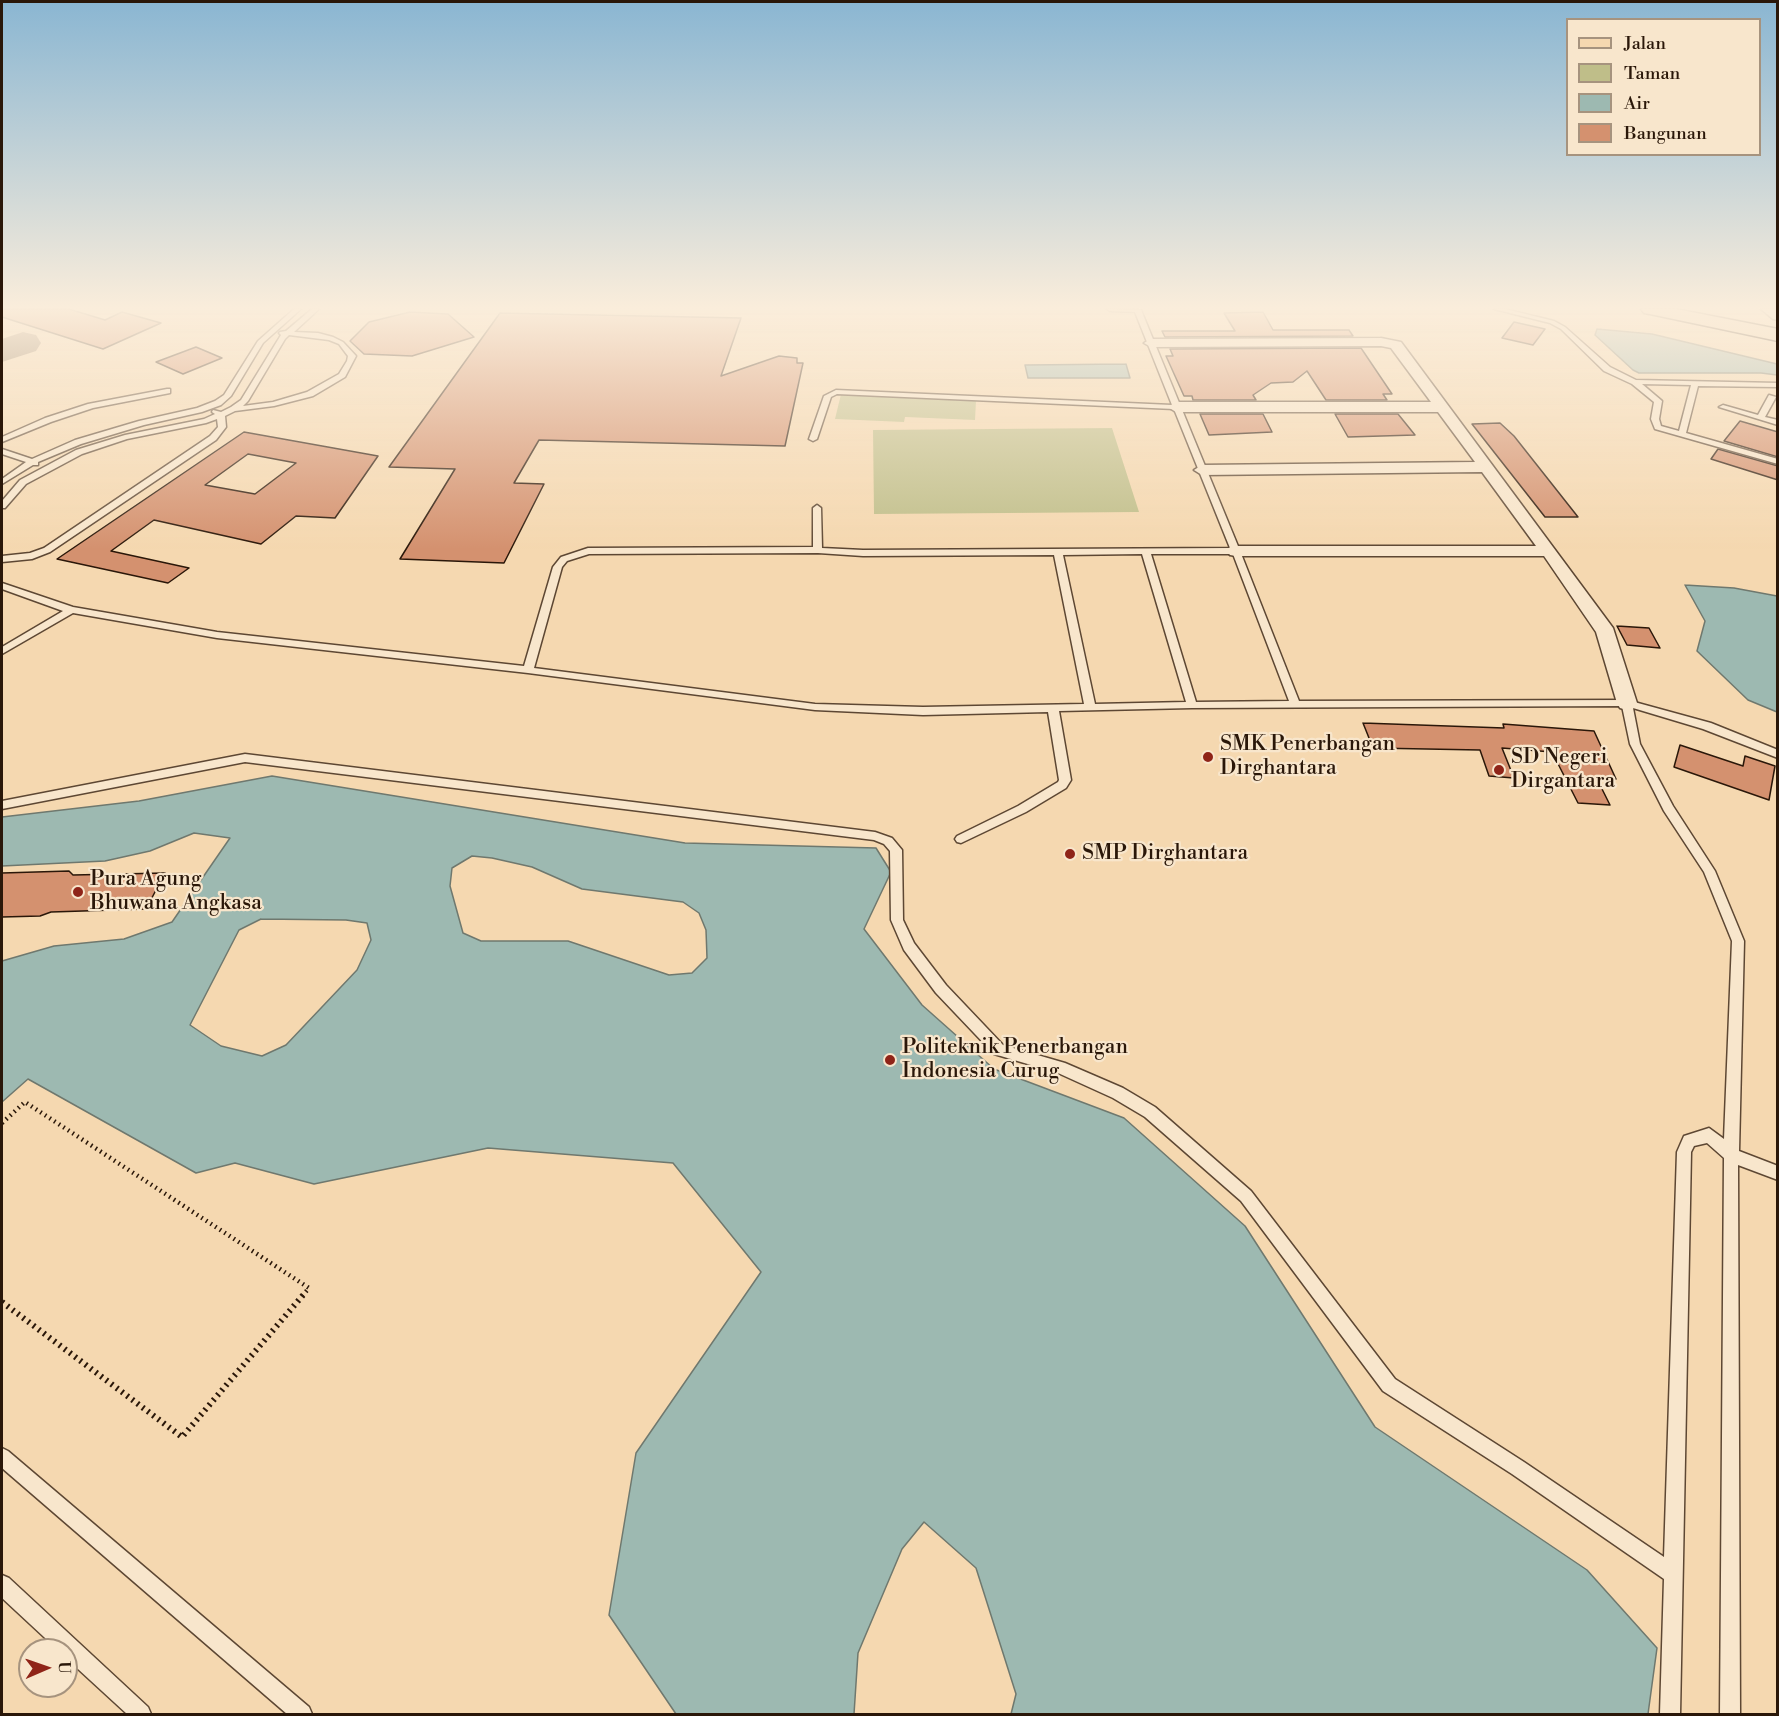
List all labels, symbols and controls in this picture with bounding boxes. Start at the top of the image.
legend [1566,18,1761,156]
text: Jalan [1624,32,1666,55]
text: Taman [1624,62,1680,85]
text: Air [1624,92,1650,115]
text: Bangunan [1624,122,1707,145]
place label: SMK Penerbangan Dirghantara [1220,732,1395,782]
place label: SD Negeri Dirgantara [1511,745,1615,795]
marker: SMK Penerbangan Dirghantara [1201,750,1215,764]
marker: SD Negeri Dirgantara [1492,763,1506,777]
place label: SMP Dirghantara [1082,841,1248,867]
marker: SMP Dirghantara [1063,847,1077,861]
place label: Pura Agung Bhuwana Angkasa [90,867,262,917]
marker: Pura Agung Bhuwana Angkasa [71,885,85,899]
place label: Politeknik Penerbangan Indonesia Curug [902,1035,1128,1085]
marker: Politeknik Penerbangan Indonesia Curug [883,1053,897,1067]
north arrow [18,1638,78,1698]
text: U [54,1661,74,1674]

